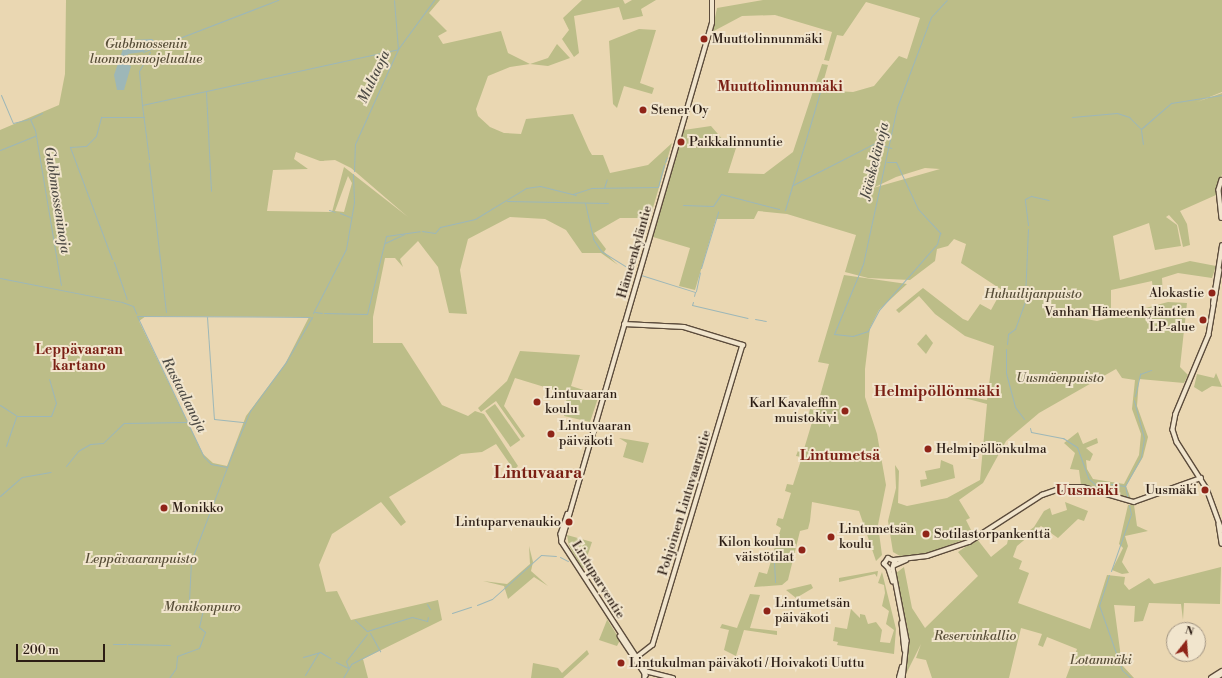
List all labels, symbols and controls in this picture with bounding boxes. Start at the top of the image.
place label: Muuttolinnunmäki [712,31,822,47]
marker: Muuttolinnunmäki [699,34,709,44]
park label: Gubbmossenin luonnonsuojelualue [90,37,202,68]
water label: Multaoja [354,48,394,106]
district label: Muuttolinnunmäki [717,79,843,95]
place label: Stener Oy [651,102,709,118]
marker: Stener Oy [638,105,648,115]
water label: Jääskelänoja [857,121,893,201]
place label: Paikkalinnuntie [689,134,783,150]
marker: Paikkalinnuntie [676,137,686,147]
water label: Gubbmosseninoja [40,145,74,255]
street label: Hämeenkyläntie [614,204,656,300]
place label: Alokastie [1149,285,1204,301]
park label: Huhuilijanpuisto [984,286,1082,302]
marker: Alokastie [1207,288,1217,298]
place label: Vanhan Hämeenkyläntien LP-alue [1044,305,1195,336]
marker: Vanhan Hämeenkyläntien LP-alue [1198,315,1208,325]
district label: Leppävaaran kartano [35,342,123,374]
water label: Rastaalanoja [158,355,210,435]
park label: Uusmäenpuisto [1016,370,1104,386]
district label: Helmipöllönmäki [874,383,1000,401]
place label: Lintuvaaran koulu [545,387,617,418]
place label: Karl Kavaleffin muistokivi [749,396,837,427]
marker: Lintuvaaran koulu [532,397,542,407]
marker: Karl Kavaleffin muistokivi [840,406,850,416]
place label: Lintuvaaran päiväkoti [559,419,631,450]
street label: Pohjoinen Lintuvaarantie [655,428,715,578]
marker: Lintuvaaran päiväkoti [546,429,556,439]
place label: Helmipöllönkulma [936,441,1046,457]
marker: Helmipöllönkulma [923,444,933,454]
district label: Lintumetsä [800,447,880,465]
district label: Lintuvaara [494,464,582,484]
district label: Uusmäki [1055,482,1119,500]
place label: Uusmäki [1145,482,1197,498]
marker: Uusmäki [1200,485,1210,495]
place label: Monikko [172,500,224,516]
marker: Monikko [159,503,169,513]
place label: Lintuparvenaukio [455,514,561,530]
marker: Lintuparvenaukio [564,517,574,527]
place label: Lintumetsän koulu [839,522,914,553]
place label: Sotilastorpankenttä [934,526,1050,542]
marker: Sotilastorpankenttä [921,529,931,539]
marker: Lintumetsän koulu [826,532,836,542]
place label: Kilon koulun väistötilat [718,535,794,566]
street label: Lintuparventie [568,538,628,622]
marker: Kilon koulun väistötilat [797,545,807,555]
park label: Leppävaaranpuisto [85,551,197,567]
place label: Lintumetsän päiväkoti [775,596,850,627]
park label: Monikonpuro [163,599,241,615]
marker: Lintumetsän päiväkoti [762,606,772,616]
north arrow [1166,622,1206,662]
text: N [1183,624,1195,639]
park label: Reservinkallio [934,628,1016,644]
scale bar [18,636,107,662]
text: 200 m [23,643,59,658]
park label: Lotanmäki [1070,652,1132,668]
place label: Lintukulman päiväkoti / Hoivakoti Uuttu [629,655,864,671]
marker: Lintukulman päiväkoti / Hoivakoti Uuttu [616,658,626,668]

